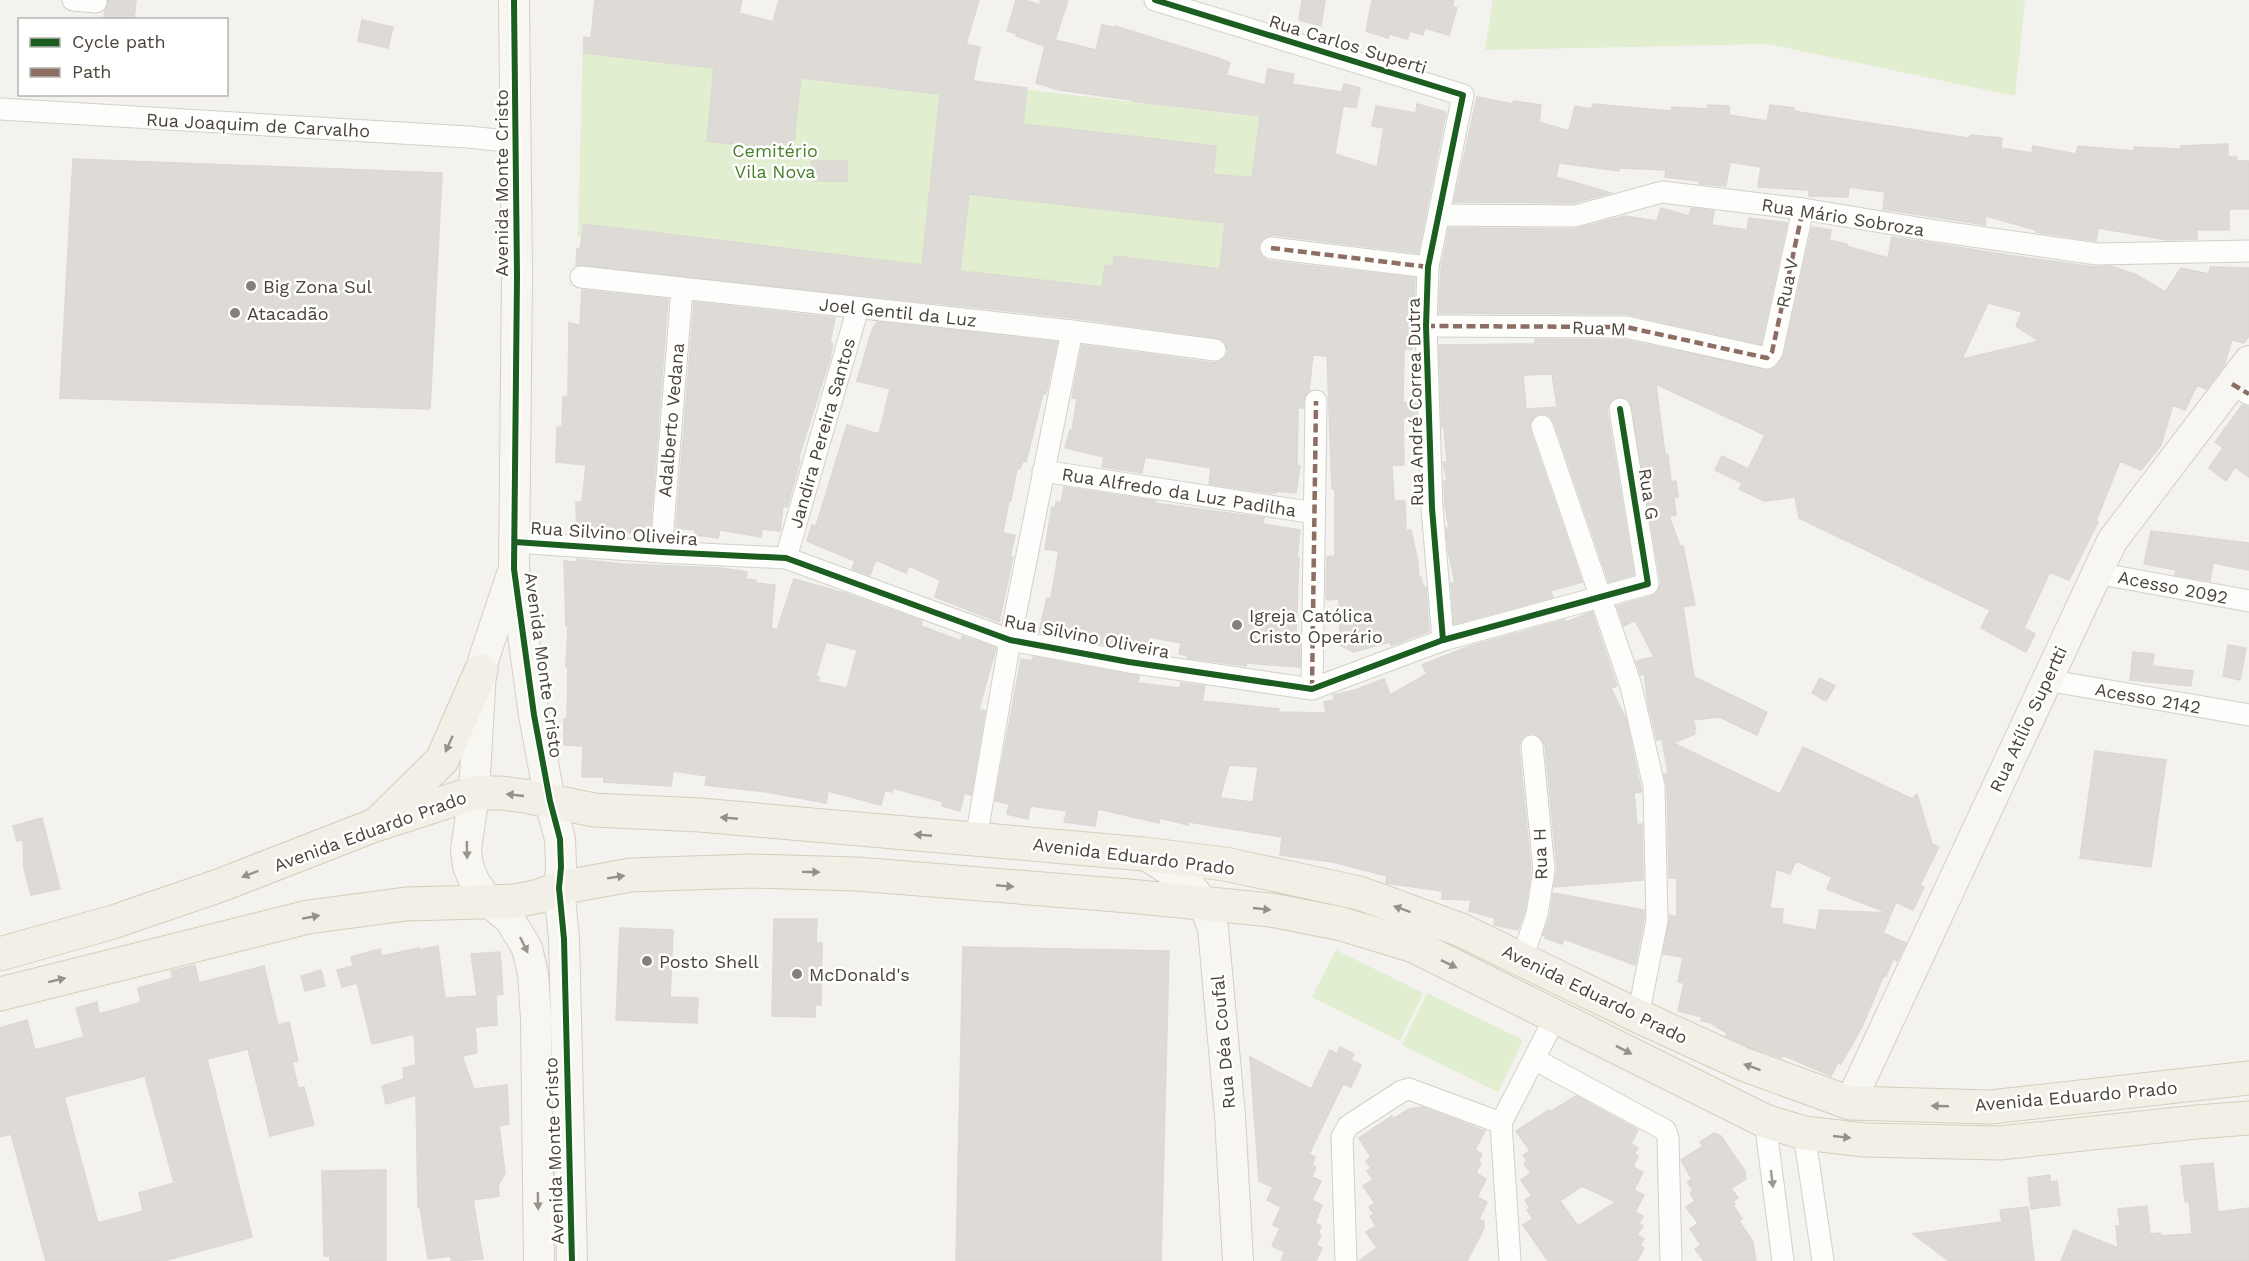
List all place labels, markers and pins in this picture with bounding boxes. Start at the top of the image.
place label: Big Zona Sul [263,276,373,297]
marker: Big Zona Sul [244,279,258,293]
place label: Atacadão [247,303,329,324]
marker: Atacadão [228,306,242,320]
place label: Igreja Católica Cristo Operário [1249,605,1383,647]
marker: Igreja Católica Cristo Operário [1230,618,1244,632]
place label: Posto Shell [659,951,759,972]
marker: Posto Shell [640,954,654,968]
place label: McDonald's [809,964,910,985]
marker: McDonald's [790,967,804,981]

